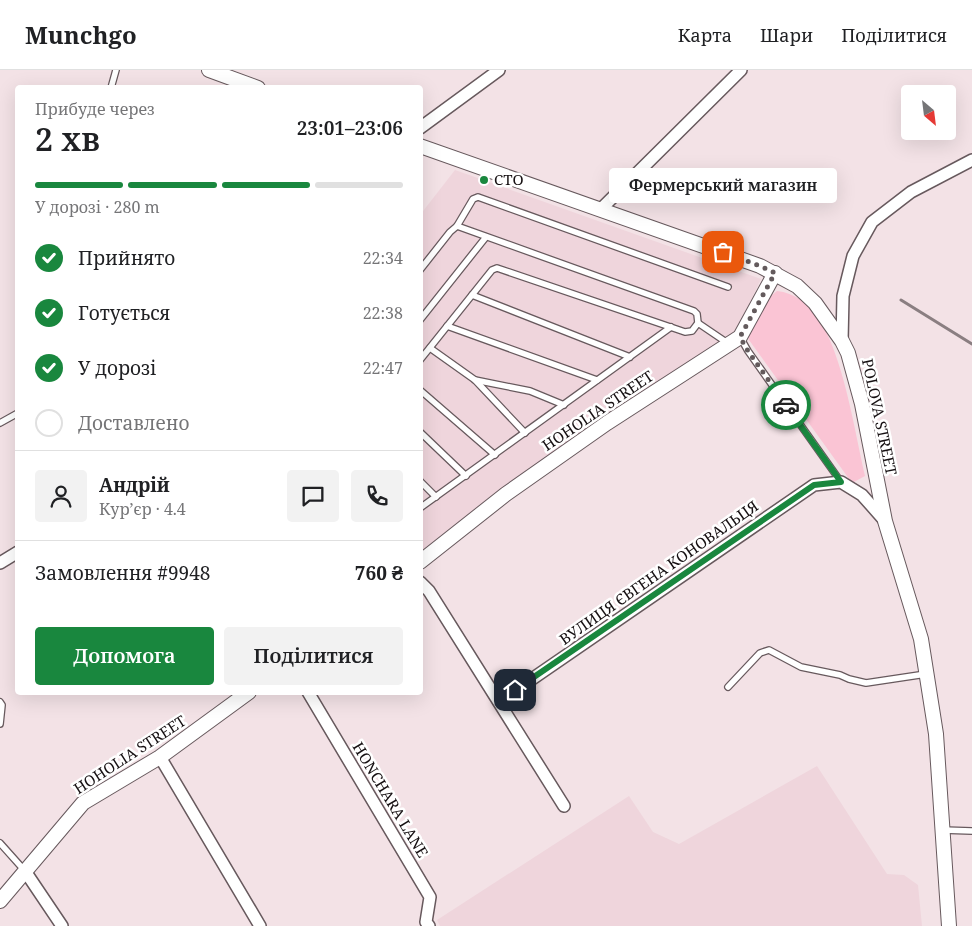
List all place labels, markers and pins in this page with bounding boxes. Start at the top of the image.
callout: Фермерський магазин [609,167,837,202]
place label: СТО [494,169,524,189]
marker: СТО [478,174,490,186]
pin [702,231,744,273]
pin [494,669,536,711]

